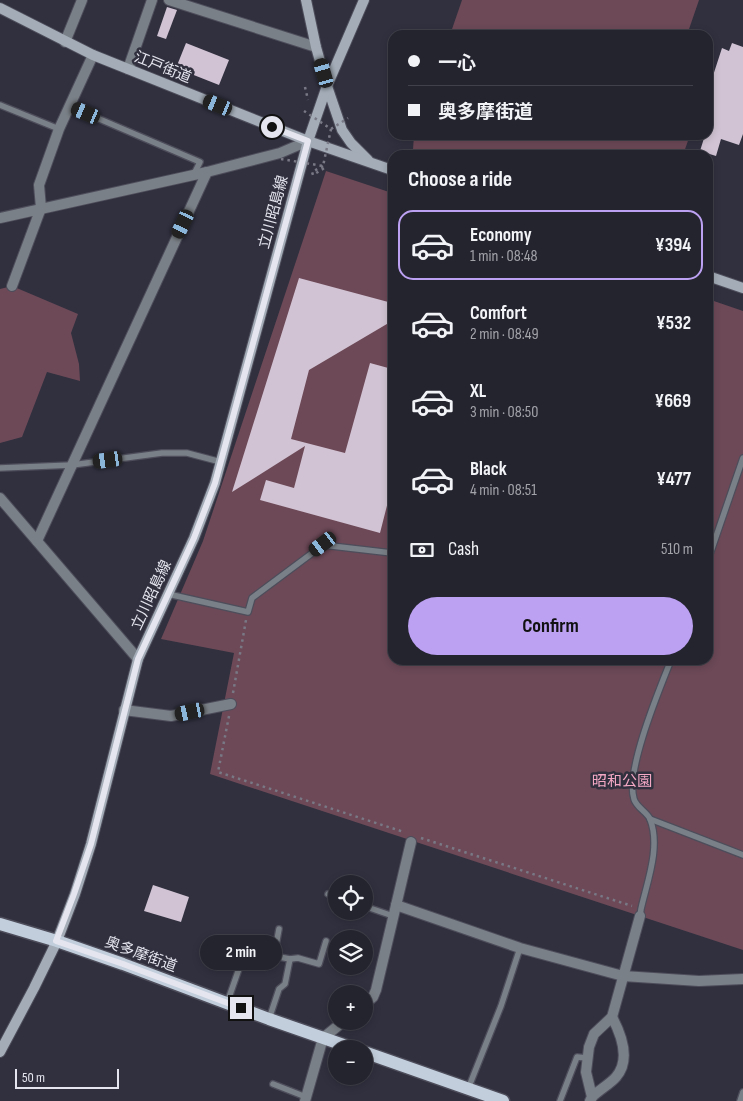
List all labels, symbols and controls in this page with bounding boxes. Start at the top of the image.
street label: 江戸街道 [131,47,194,88]
text: 一心 [438,52,476,75]
car [312,57,335,89]
car [201,92,234,118]
car [69,100,102,126]
text: 奥多摩街道 [438,101,533,124]
route start [261,116,283,138]
text: Choose a ride [408,166,512,193]
street label: 立川昭島線 [255,173,292,251]
car [169,207,196,241]
icon: car [410,223,455,268]
text: Economy [470,224,532,247]
text: ¥394 [655,234,691,257]
text: 1 min · 08:48 [470,247,537,266]
icon: car [410,301,455,346]
text: Comfort [470,302,527,325]
text: ¥532 [656,312,691,335]
text: 2 min · 08:49 [470,325,538,344]
icon: car [410,379,455,424]
text: XL [470,380,486,403]
text: ¥669 [654,390,691,413]
text: 3 min · 08:50 [470,403,538,422]
car [92,450,123,470]
icon: car [410,457,455,502]
text: Black [470,458,507,481]
text: ¥477 [656,468,691,491]
text: 4 min · 08:51 [470,481,537,500]
car [306,529,339,559]
icon: cash [408,536,436,564]
text: Cash [448,538,479,561]
text: 510 m [661,540,693,559]
street label: 立川昭島線 [127,557,176,633]
button: Confirm [408,597,693,655]
car [173,702,206,722]
park label: 昭和公園 [592,772,652,791]
map controls [328,875,373,1085]
button: locate [328,875,373,920]
button: layers [328,930,373,975]
street label: 奥多摩街道 [102,933,179,976]
callout: 2 min [200,936,282,970]
text: 2 min [226,943,256,962]
button: + [328,985,373,1030]
route end [230,997,252,1019]
button: − [328,1040,373,1085]
scale bar [15,1066,119,1089]
text: 50 m [22,1069,45,1086]

